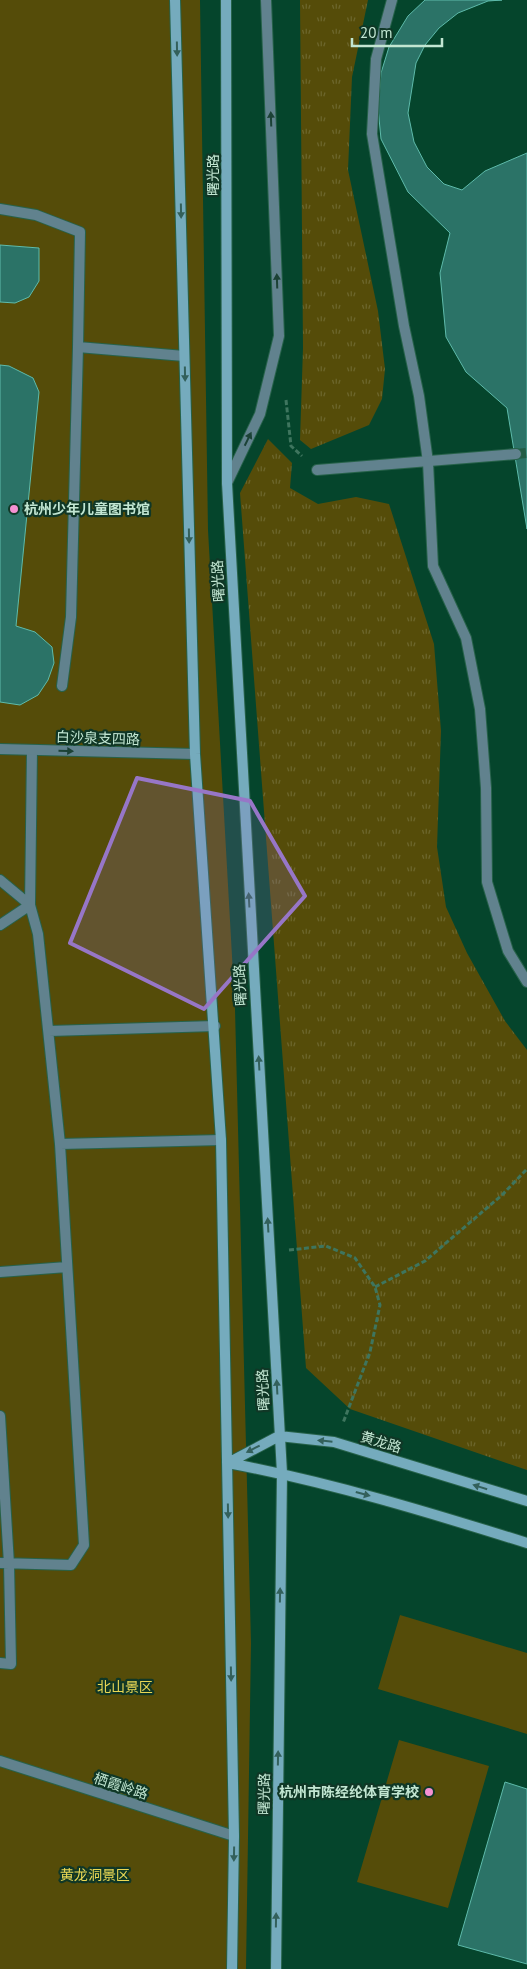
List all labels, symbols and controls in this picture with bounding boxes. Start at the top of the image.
scale bar [352,15,442,47]
text: 20 m [360,23,393,42]
one-way arrow [173,41,181,57]
one-way arrow [266,111,274,127]
street label: 曙光路 [204,154,222,196]
one-way arrow [177,203,185,219]
one-way arrow [273,273,281,289]
one-way arrow [181,366,189,382]
one-way arrow [244,432,252,446]
place label: 杭州少年儿童图书馆 [24,500,150,518]
marker: 杭州少年儿童图书馆 [8,503,20,515]
one-way arrow [185,528,193,544]
street label: 曙光路 [208,560,228,602]
street label: 白沙泉支四路 [56,728,140,748]
one-way arrow [58,747,74,755]
one-way arrow [245,892,253,908]
street label: 曙光路 [230,964,250,1006]
one-way arrow [254,1054,262,1070]
one-way arrow [264,1217,272,1233]
street label: 曙光路 [253,1369,273,1411]
one-way arrow [272,1379,280,1395]
street label: 黄龙路 [358,1427,404,1457]
one-way arrow [317,1437,333,1445]
one-way arrow [246,1445,261,1453]
one-way arrow [473,1483,488,1490]
one-way arrow [356,1491,371,1499]
one-way arrow [225,1504,233,1520]
one-way arrow [276,1587,284,1603]
one-way arrow [227,1666,235,1682]
park label: 北山景区 [97,1678,153,1696]
one-way arrow [274,1750,282,1766]
street label: 栖霞岭路 [92,1769,150,1803]
street label: 曙光路 [255,1773,273,1815]
place label: 杭州市陈经纶体育学校 [279,1783,419,1801]
marker: 杭州市陈经纶体育学校 [423,1786,435,1798]
one-way arrow [229,1846,237,1862]
park label: 黄龙洞景区 [60,1866,130,1884]
one-way arrow [272,1912,280,1928]

